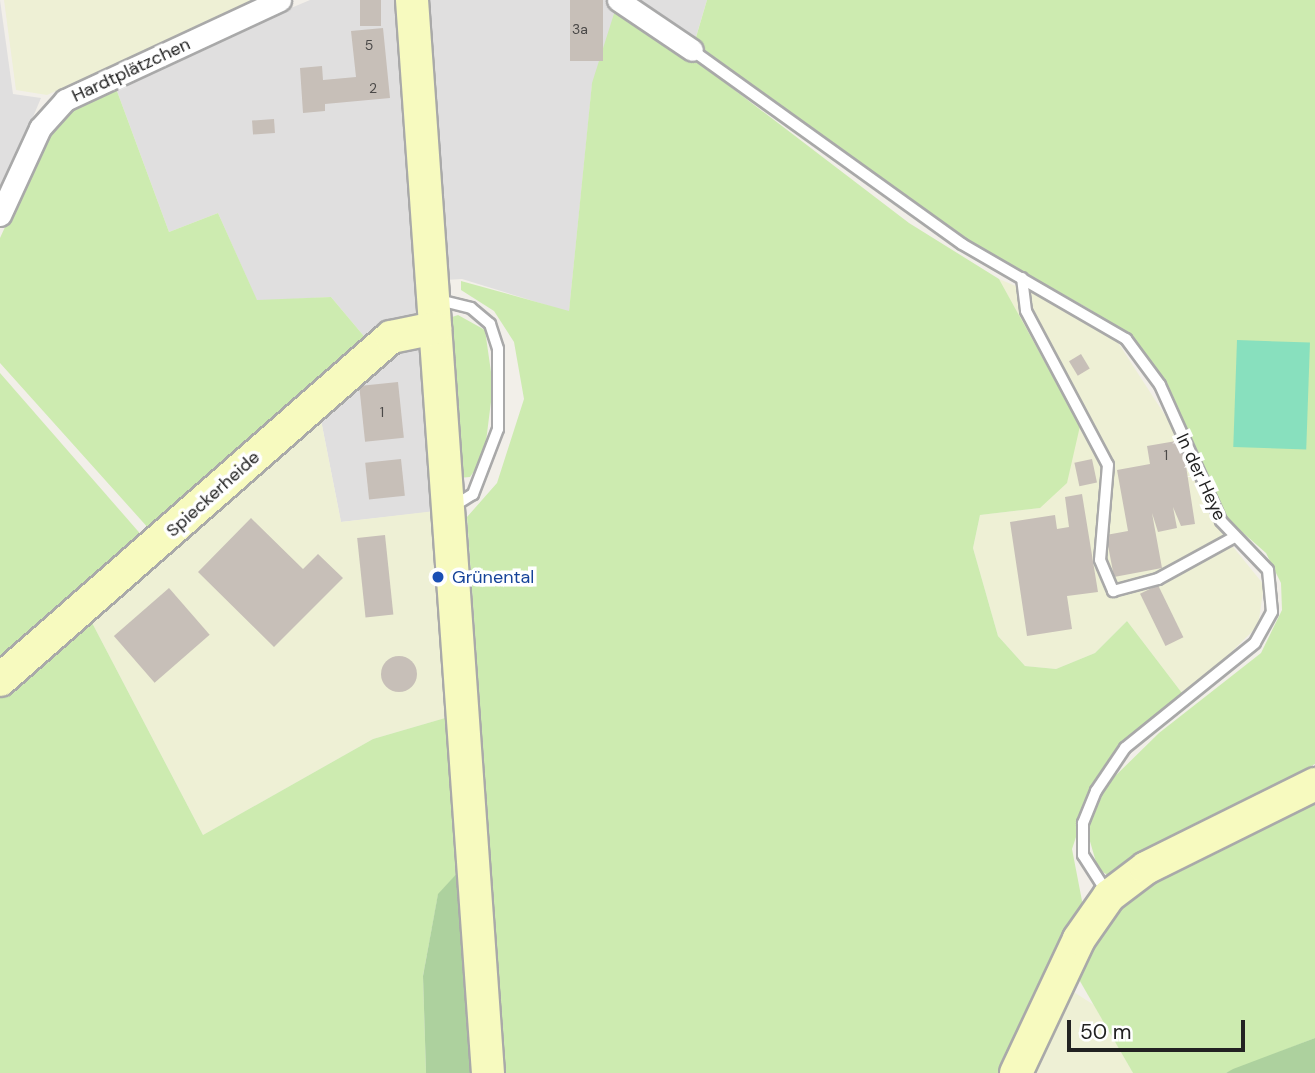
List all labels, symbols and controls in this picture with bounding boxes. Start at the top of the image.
house number: 3a [572,21,588,37]
street label: Hardtplätzchen [68,33,194,107]
house number: 5 [365,37,373,53]
house number: 2 [369,80,377,96]
house number: 1 [380,404,384,420]
street label: In der Heye [1171,430,1231,524]
street label: Spieckerheide [162,446,264,542]
house number: 1 [1164,447,1168,463]
place label: Grünental [452,566,534,588]
marker: Grünental [430,569,446,585]
scale bar [1070,1006,1248,1050]
text: 50 m [1080,1018,1131,1046]

